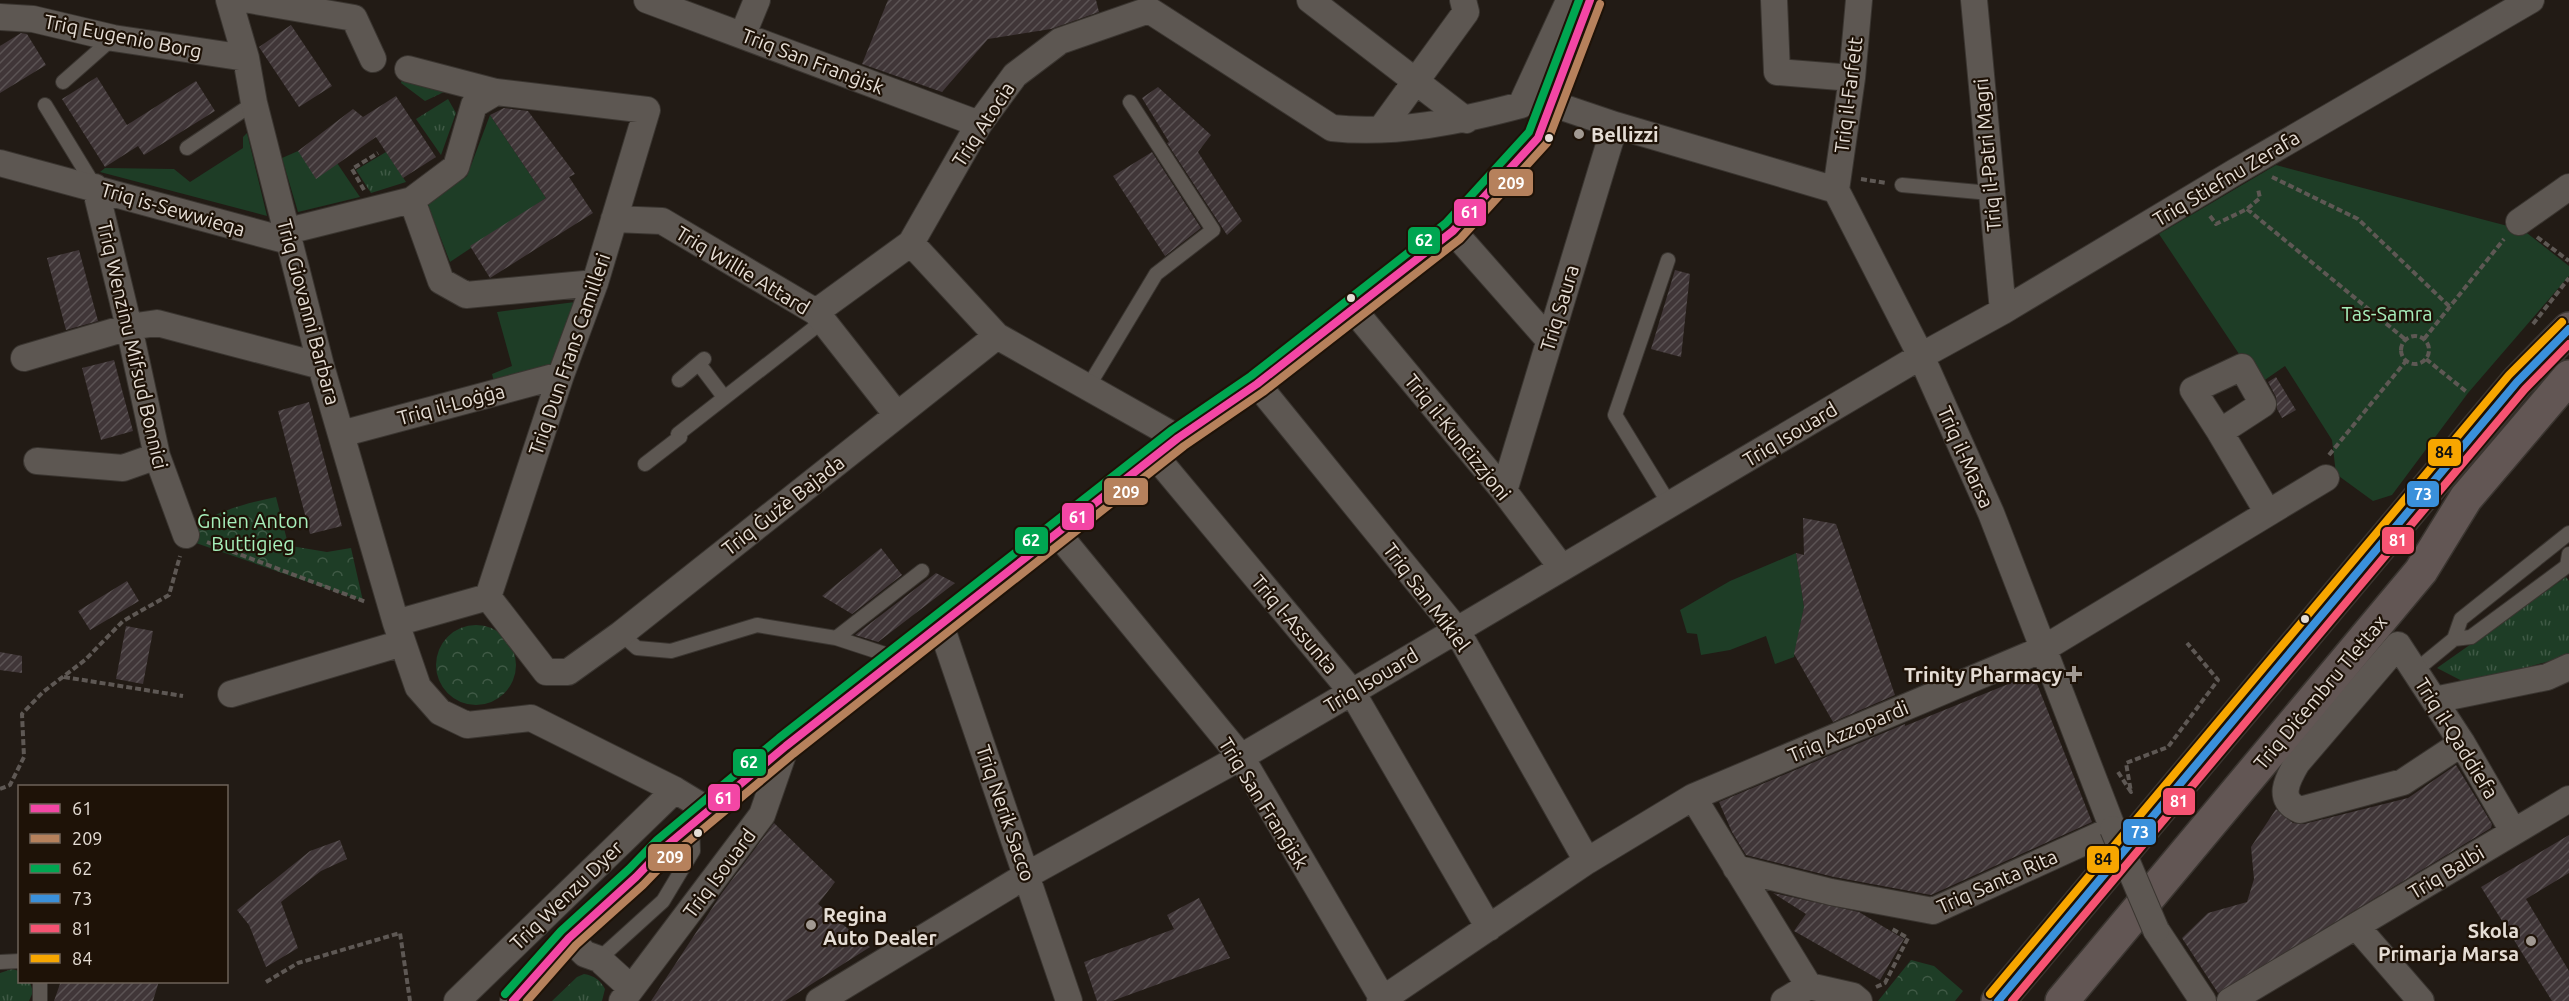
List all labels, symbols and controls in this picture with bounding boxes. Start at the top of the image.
street label: Triq Eugenio Borg [42,9,204,63]
street label: Triq San Franġisk [739,23,887,99]
street label: Triq il-Farfett [1829,35,1867,154]
street label: Triq Atocia [947,77,1019,171]
street label: Triq il-Patri Magri [1969,77,2005,233]
place label: Bellizzi [1591,123,1659,146]
street label: Triq Stiefnu Zerafa [2149,125,2303,231]
marker: Bellizzi [1572,127,1586,141]
unlabelled marker [1543,132,1555,144]
line badge: 209 [1488,168,1534,197]
text: 209 [1497,174,1525,192]
street label: Triq is-Sewwieqa [98,177,248,241]
line badge: 61 [1453,198,1487,227]
text: 61 [1461,203,1479,221]
street label: Triq Giovanni Barbara [273,216,345,408]
street label: Triq Wenzinu Mifsud Bonnici [93,219,173,471]
street label: Triq Willie Attard [672,221,814,319]
line badge: 62 [1407,226,1441,255]
text: 62 [1415,231,1433,249]
street label: Triq Dun Frans Camilleri [524,250,614,458]
street label: Triq Saura [1535,262,1583,354]
unlabelled marker [1345,292,1357,304]
park label: Tas-Samra [2342,302,2432,325]
street label: Triq il-Kunċizzjoni [1400,369,1516,505]
street label: Triq il-Loġġa [395,379,507,429]
street label: Triq Isouard [1739,397,1841,471]
street label: Triq il-Marsa [1933,402,1999,512]
line badge: 84 [2427,438,2462,467]
text: 84 [2435,443,2453,461]
street label: Triq Ġużè Bajada [717,450,849,560]
line badge: 209 [1103,477,1149,506]
line badge: 73 [2406,480,2440,508]
text: 209 [1112,483,1140,501]
text: 73 [2414,485,2432,503]
line badge: 61 [1061,502,1095,531]
text: 61 [1069,508,1087,526]
park label: Ġnien Anton Buttigieg [197,509,309,555]
line badge: 62 [1014,526,1049,555]
line badge: 81 [2381,526,2415,555]
text: 62 [1022,531,1040,549]
text: 81 [2389,531,2407,549]
street label: Triq San Mikiel [1379,538,1475,656]
street label: Triq l-Assunta [1247,570,1343,678]
street label: Triq Diċembru Tlettax [2249,610,2391,774]
unlabelled marker [2299,613,2311,625]
street label: Triq Isouard [1320,643,1422,717]
place label: Trinity Pharmacy [1904,663,2062,686]
marker: Trinity Pharmacy [2067,667,2081,681]
street label: Triq il-Qaddiefa [2411,673,2503,803]
street label: Triq Azzopardi [1784,695,1912,767]
street label: Triq San Franġisk [1214,733,1314,873]
street label: Triq Nerik Sacco [972,742,1040,884]
line badge: 62 [732,748,767,777]
text: 62 [740,753,758,771]
line badge: 61 [707,783,741,812]
legend [18,785,228,983]
line badge: 81 [2162,787,2196,816]
text: 61 [715,789,733,807]
text: 81 [2170,792,2188,810]
text: 61 [72,798,92,818]
line badge: 73 [2122,818,2157,846]
text: 73 [2131,823,2149,841]
street label: Triq Isouard [678,824,760,922]
unlabelled marker [692,827,704,839]
text: 209 [72,828,102,848]
street label: Triq Wenzu Dyer [505,835,627,954]
street label: Triq Balbi [2404,841,2488,903]
line badge: 209 [647,843,692,872]
street label: Triq Santa Rita [1933,844,2061,918]
line badge: 84 [2086,845,2120,874]
text: 209 [656,848,684,866]
text: 84 [2094,850,2112,868]
text: 62 [72,858,92,878]
text: 73 [72,888,92,908]
place label: Regina Auto Dealer [823,903,937,949]
text: 81 [72,918,92,938]
marker: Regina Auto Dealer [804,918,818,932]
place label: Skola Primarja Marsa [2378,919,2519,965]
marker: Skola Primarja Marsa [2524,934,2538,948]
text: 84 [72,948,92,968]

